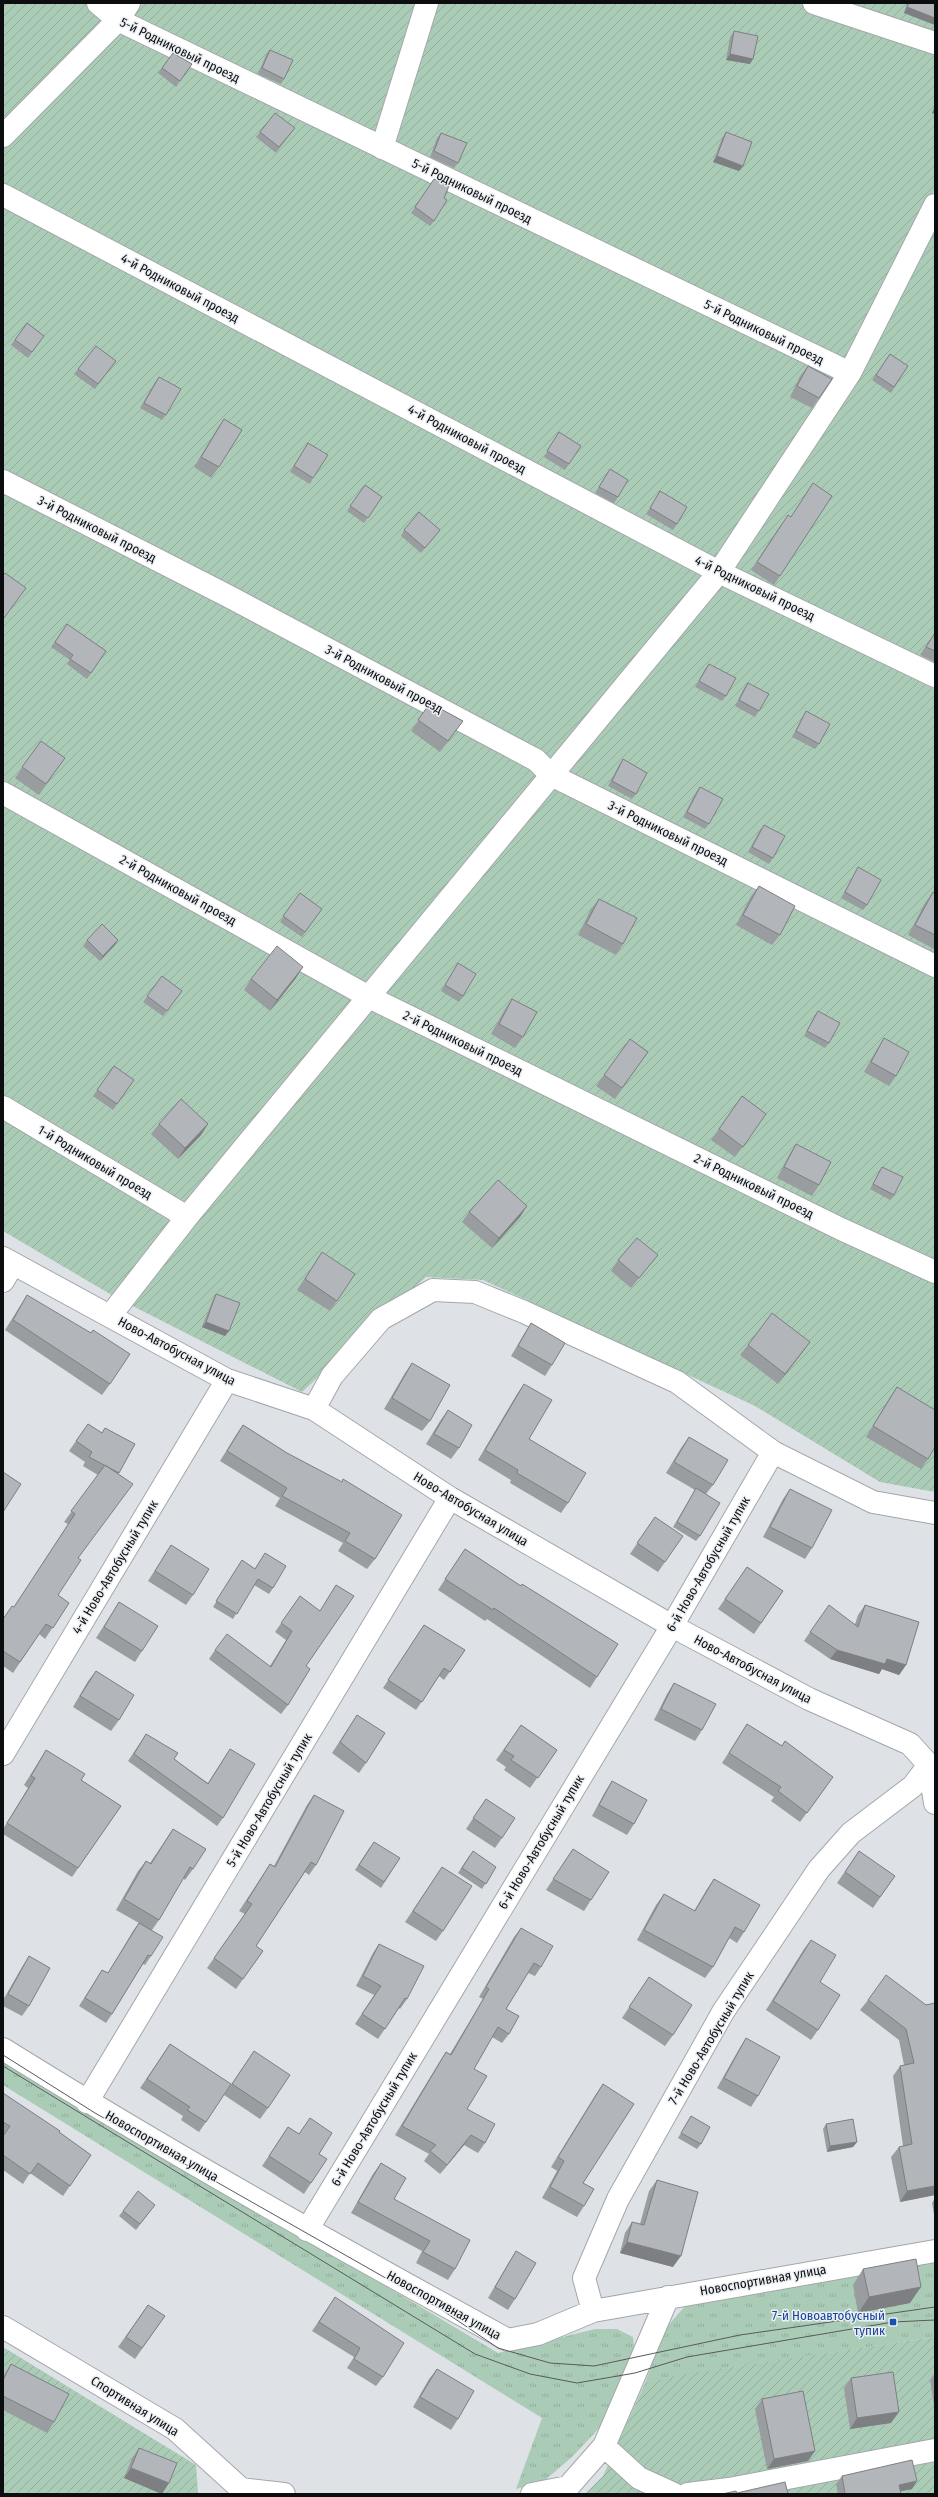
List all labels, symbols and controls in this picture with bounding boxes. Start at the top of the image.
street label: 5-й Родниковый проезд [118,14,243,86]
street label: 5-й Родниковый проезд [410,155,535,227]
street label: 4-й Родниковый проезд [118,250,242,326]
street label: 5-й Родниковый проезд [702,296,827,368]
street label: 4-й Родниковый проезд [405,401,529,477]
street label: 3-й Родниковый проезд [35,493,159,566]
street label: 4-й Родниковый проезд [693,552,818,624]
street label: 3-й Родниковый проезд [323,642,446,717]
street label: 3-й Родниковый проезд [606,797,731,869]
street label: 2-й Родниковый проезд [117,852,239,929]
street label: 2-й Родниковый проезд [401,1008,526,1079]
street label: 1-й Родниковый проезд [35,1122,155,1202]
street label: 2-й Родниковый проезд [692,1151,817,1222]
street label: Ново-Автобусная улица [116,1314,238,1388]
street label: Ново-Автобусная улица [411,1469,531,1549]
street label: 6-й Ново-Автобусный тупик [663,1494,753,1634]
street label: 4-й Ново-Автобусный тупик [69,1497,161,1637]
street label: Ново-Автобусная улица [692,1632,814,1706]
street label: 5-й Ново-Автобусный тупик [223,1731,315,1869]
street label: 6-й Ново-Автобусный тупик [495,1772,587,1912]
street label: 7-й Ново-Автобусный тупик [665,1969,757,2107]
street label: 6-й Ново-Автобусный тупик [328,2049,420,2189]
street label: Новоспортивная улица [103,2107,221,2185]
street label: Новоспортивная улица [699,2261,827,2299]
street label: Новоспортивная улица [384,2267,504,2343]
place label: 7-й Новоавтобусный тупик [772,2308,885,2338]
marker: 7-й Новоавтобусный тупик [888,2317,898,2327]
street label: Спортивная улица [88,2373,182,2439]

